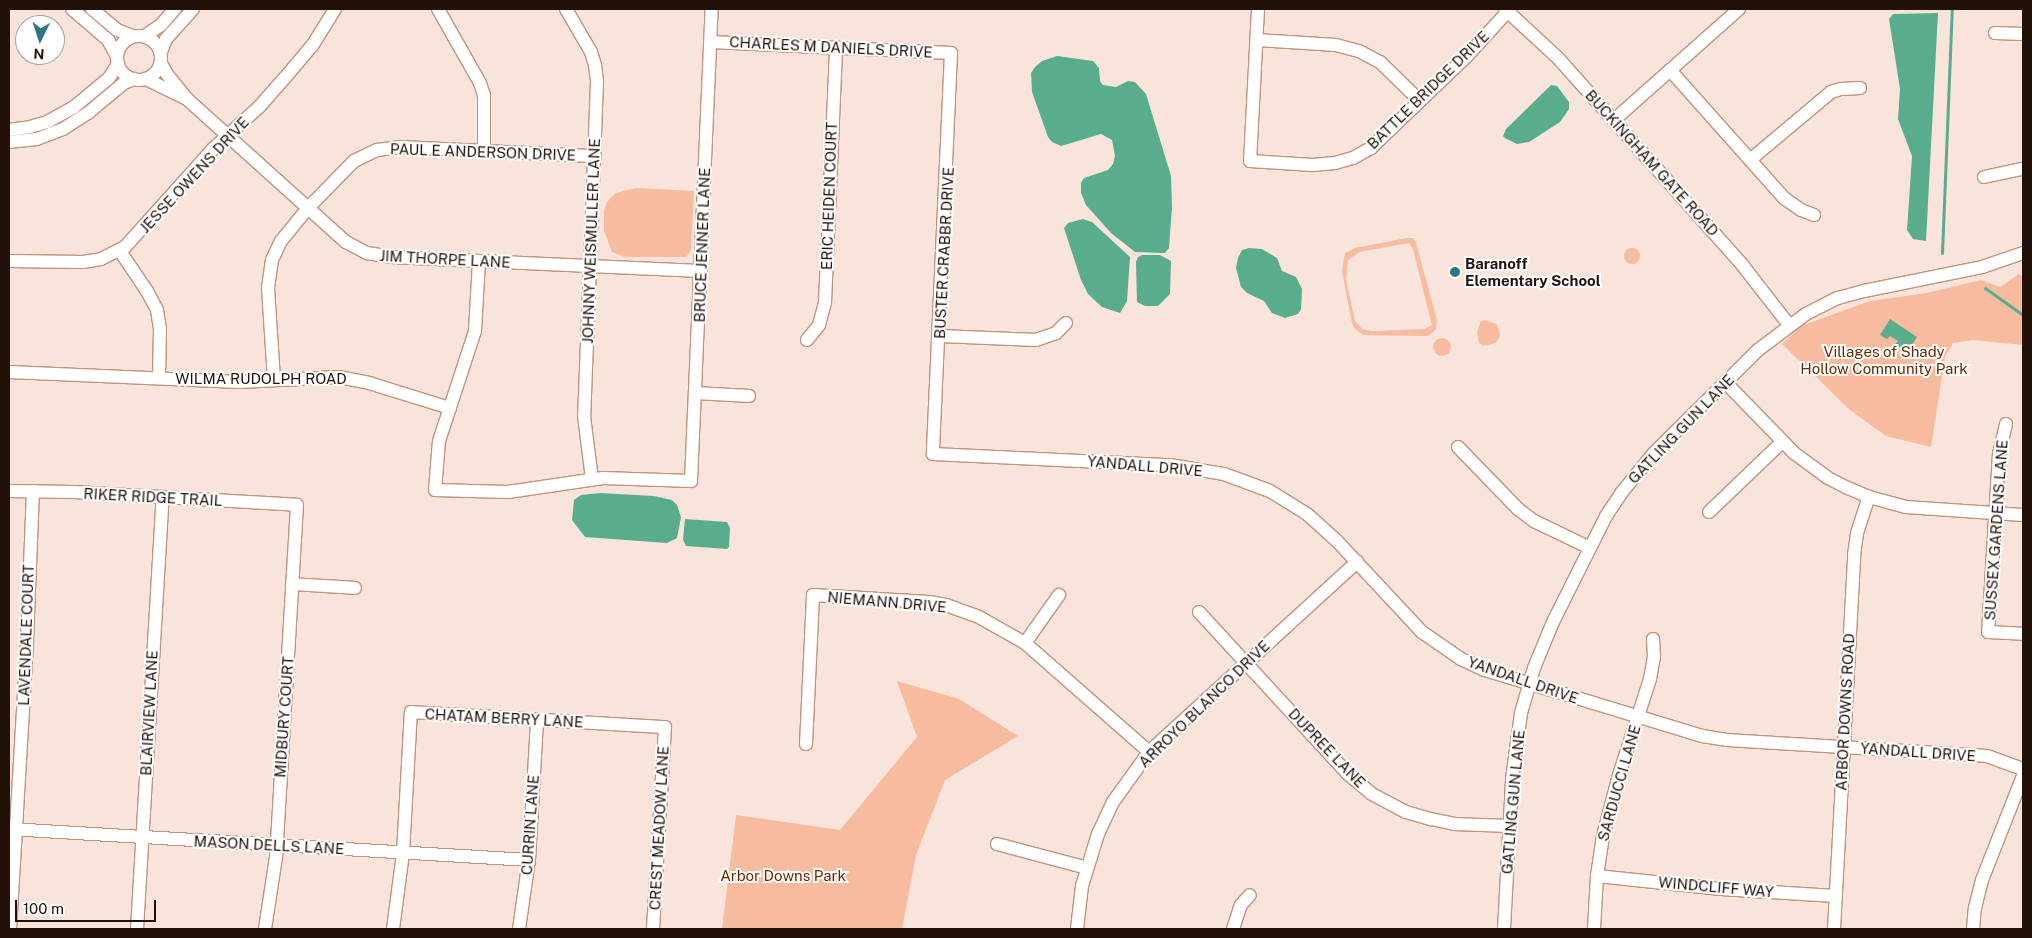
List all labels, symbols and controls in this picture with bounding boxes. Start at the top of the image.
north arrow [15,15,65,65]
street label: BATTLE BRIDGE DRIVE [1363,27,1493,153]
street label: CHARLES M DANIELS DRIVE [729,33,933,61]
text: N [33,46,45,62]
street label: BUCKINGHAM GATE ROAD [1582,86,1722,240]
street label: JESSE OWENS DRIVE [136,113,252,237]
street label: ERIC HEIDEN COURT [817,122,841,270]
street label: JOHNNY WEISMULLER LANE [578,138,604,344]
street label: PAUL E ANDERSON DRIVE [390,140,576,164]
street label: BRUCE JENNER LANE [690,167,714,323]
street label: BUSTER CRABBR DRIVE [931,167,957,339]
street label: JIM THORPE LANE [379,247,511,271]
place label: Baranoff Elementary School [1465,254,1601,289]
marker: Baranoff Elementary School [1449,266,1461,278]
park label: Villages of Shady Hollow Community Park [1800,342,1968,377]
street label: WILMA RUDOLPH ROAD [175,370,347,388]
street label: GATLING GUN LANE [1624,371,1738,487]
street label: SUSSEX GARDENS LANE [1981,439,2011,621]
street label: YANDALL DRIVE [1087,452,1203,480]
street label: RIKER RIDGE TRAIL [83,484,223,510]
street label: LAVENDALE COURT [15,564,37,706]
street label: NIEMANN DRIVE [827,588,947,616]
street label: ARBOR DOWNS ROAD [1832,633,1858,791]
street label: ARROYO BLANCO DRIVE [1135,637,1273,771]
street label: BLAIRVIEW LANE [137,650,161,776]
street label: YANDALL DRIVE [1465,653,1581,707]
street label: MIDBURY COURT [271,656,297,778]
street label: CHATAM BERRY LANE [424,705,584,731]
street label: DUPREE LANE [1285,705,1369,791]
street label: SARDUCCI LANE [1594,723,1644,843]
street label: GATLING GUN LANE [1498,729,1528,875]
street label: YANDALL DRIVE [1860,739,1976,765]
street label: CREST MEADOW LANE [646,745,672,911]
street label: CURRIN LANE [518,774,542,876]
street label: MASON DELLS LANE [193,832,345,858]
park label: Arbor Downs Park [720,867,846,885]
street label: WINDCLIFF WAY [1657,873,1775,901]
scale bar [18,890,159,922]
text: 100 m [23,900,64,917]

